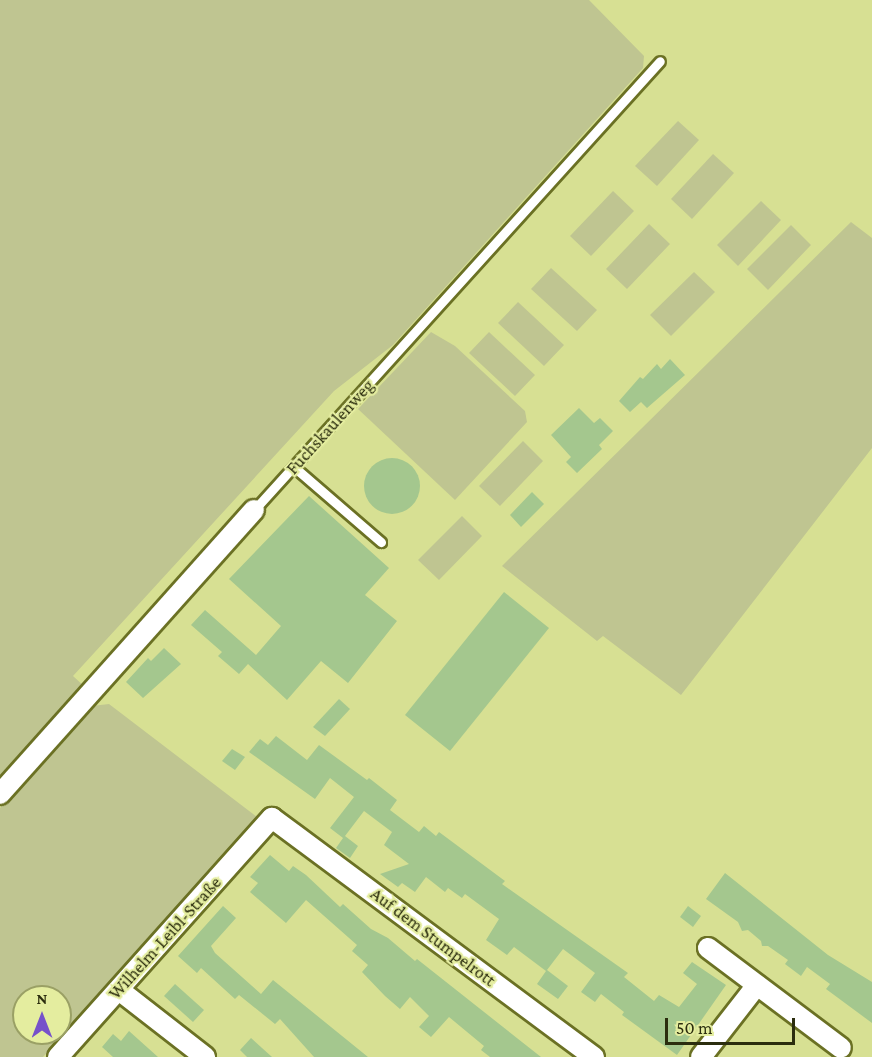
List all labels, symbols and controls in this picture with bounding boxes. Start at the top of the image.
street label: Fuchskaulenweg [282,375,378,479]
street label: Wilhelm-Leibl-Straße [104,872,226,1004]
street label: Auf dem Stumpelrott [366,883,500,991]
north arrow [12,985,72,1045]
text: N [37,990,47,1007]
scale bar [668,1006,798,1044]
text: 50 m [676,1018,713,1038]

